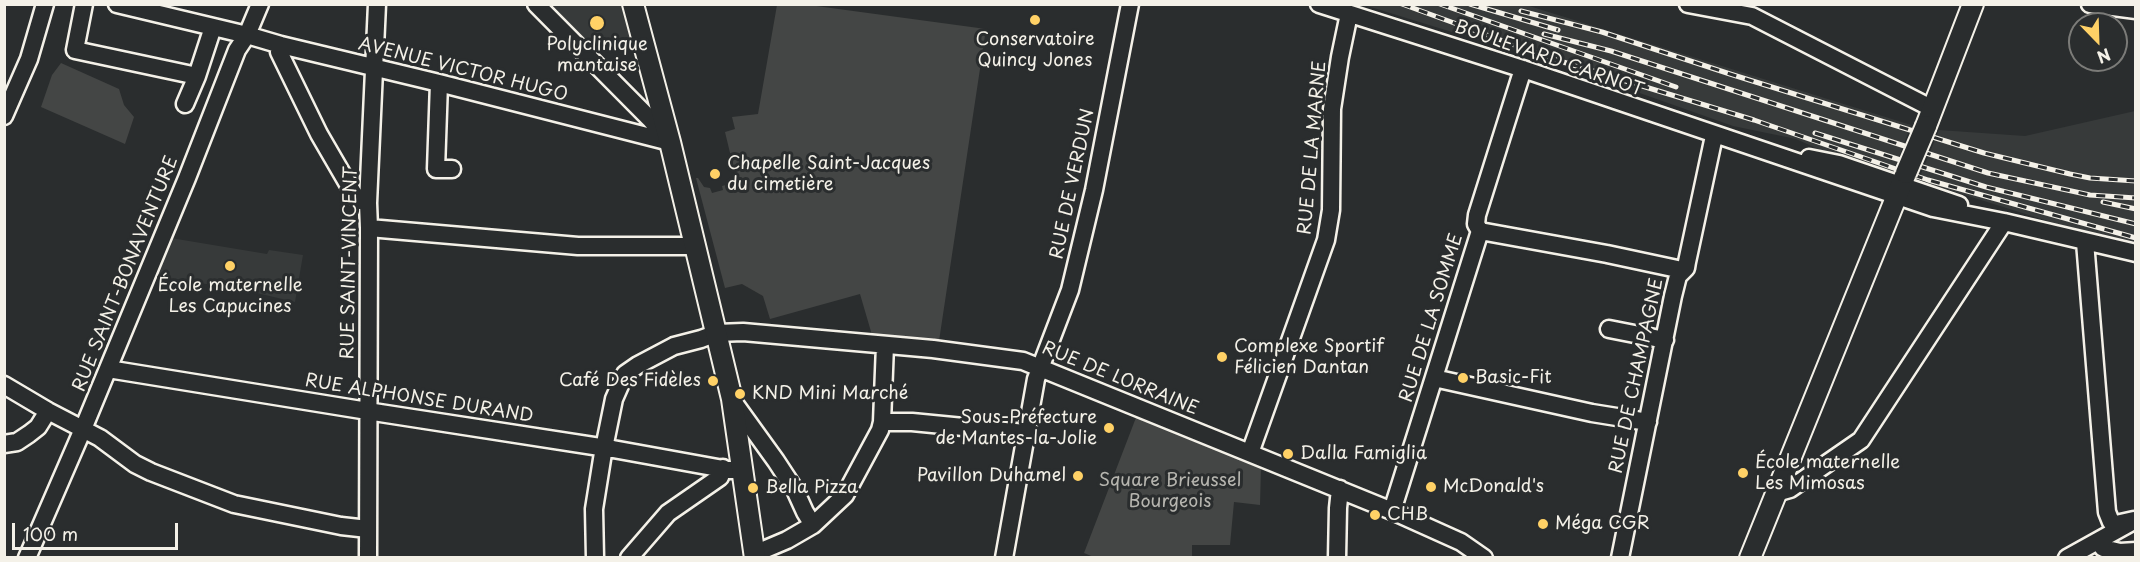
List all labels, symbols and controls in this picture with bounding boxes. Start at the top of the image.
north arrow [2068,12,2128,72]
marker: Conservatoire Quincy Jones [1028,13,1042,27]
marker: Polyclinique mantaise [588,14,606,32]
street label: BOULEVARD CARNOT [1452,16,1646,102]
place label: Conservatoire Quincy Jones [976,29,1094,72]
street label: AVENUE VICTOR HUGO [356,34,570,106]
place label: Polyclinique mantaise [546,34,648,76]
text: N [2094,43,2115,70]
street label: RUE DE LA MARNE [1295,60,1331,236]
street label: RUE DE VERDUN [1047,107,1099,261]
street label: RUE SAINT-BONAVENTURE [69,153,183,395]
place label: Chapelle Saint-Jacques du cimetière [727,153,930,195]
street label: RUE SAINT-VINCENT [338,166,362,360]
marker: Chapelle Saint-Jacques du cimetière [708,167,722,181]
street label: RUE DE LA SOMME [1396,231,1468,405]
marker: École maternelle Les Capucines [223,259,237,273]
place label: École maternelle Les Capucines [157,275,303,318]
street label: RUE DE CHAMPAGNE [1606,277,1668,475]
place label: Complexe Sportif Félicien Dantan [1234,336,1384,378]
street label: RUE DE LORRAINE [1039,338,1201,420]
marker: Complexe Sportif Félicien Dantan [1215,350,1229,364]
place label: Basic-Fit [1475,367,1552,389]
street label: RUE ALPHONSE DURAND [303,370,535,428]
place label: Café Des Fidèles [559,370,701,392]
marker: Basic-Fit [1456,371,1470,385]
marker: Café Des Fidèles [706,374,720,388]
place label: KND Mini Marché [752,383,908,405]
marker: KND Mini Marché [733,387,747,401]
place label: Sous-Préfecture de Mantes-la-Jolie [935,407,1097,450]
marker: Sous-Préfecture de Mantes-la-Jolie [1102,421,1116,435]
place label: Dalla Famiglia [1300,443,1427,465]
marker: Dalla Famiglia [1281,447,1295,461]
place label: École maternelle Les Mimosas [1755,452,1900,494]
place label: Pavillon Duhamel [917,465,1066,487]
marker: École maternelle Les Mimosas [1736,466,1750,480]
marker: Pavillon Duhamel [1071,469,1085,483]
park label: Square Brieussel Bourgeois [1099,470,1241,512]
place label: McDonald's [1443,476,1544,498]
place label: Bella Pizza [765,477,858,499]
marker: McDonald's [1424,480,1438,494]
marker: Bella Pizza [746,481,760,495]
place label: CHB [1387,504,1428,526]
marker: CHB [1368,508,1382,522]
scale bar [15,511,182,549]
place label: Méga CGR [1555,513,1650,535]
marker: Méga CGR [1536,517,1550,531]
text: 100 m [23,520,78,547]

